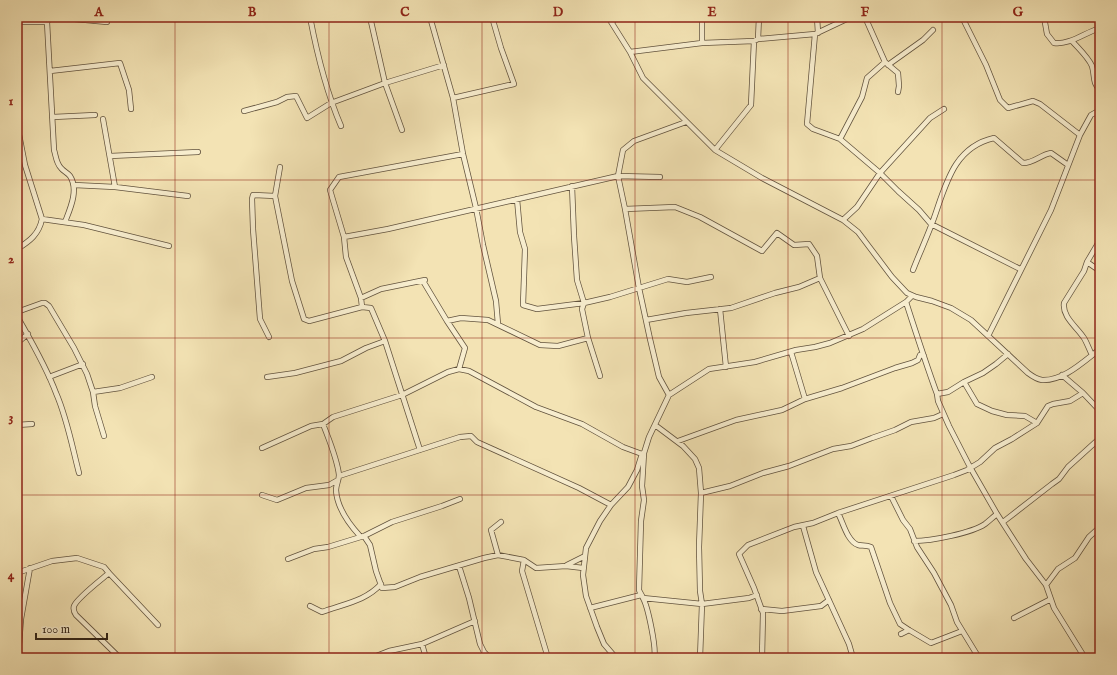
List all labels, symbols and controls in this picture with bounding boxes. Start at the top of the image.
text: A [94,4,105,21]
text: B [248,4,257,21]
text: C [400,4,410,21]
text: D [553,4,564,21]
text: E [707,4,717,21]
text: F [861,4,870,21]
text: G [1013,4,1024,21]
text: 1 [9,93,14,110]
text: 2 [8,251,14,268]
text: 3 [9,409,14,426]
text: 4 [8,567,15,584]
scale bar [36,615,107,641]
text: 100 m [42,622,70,637]

